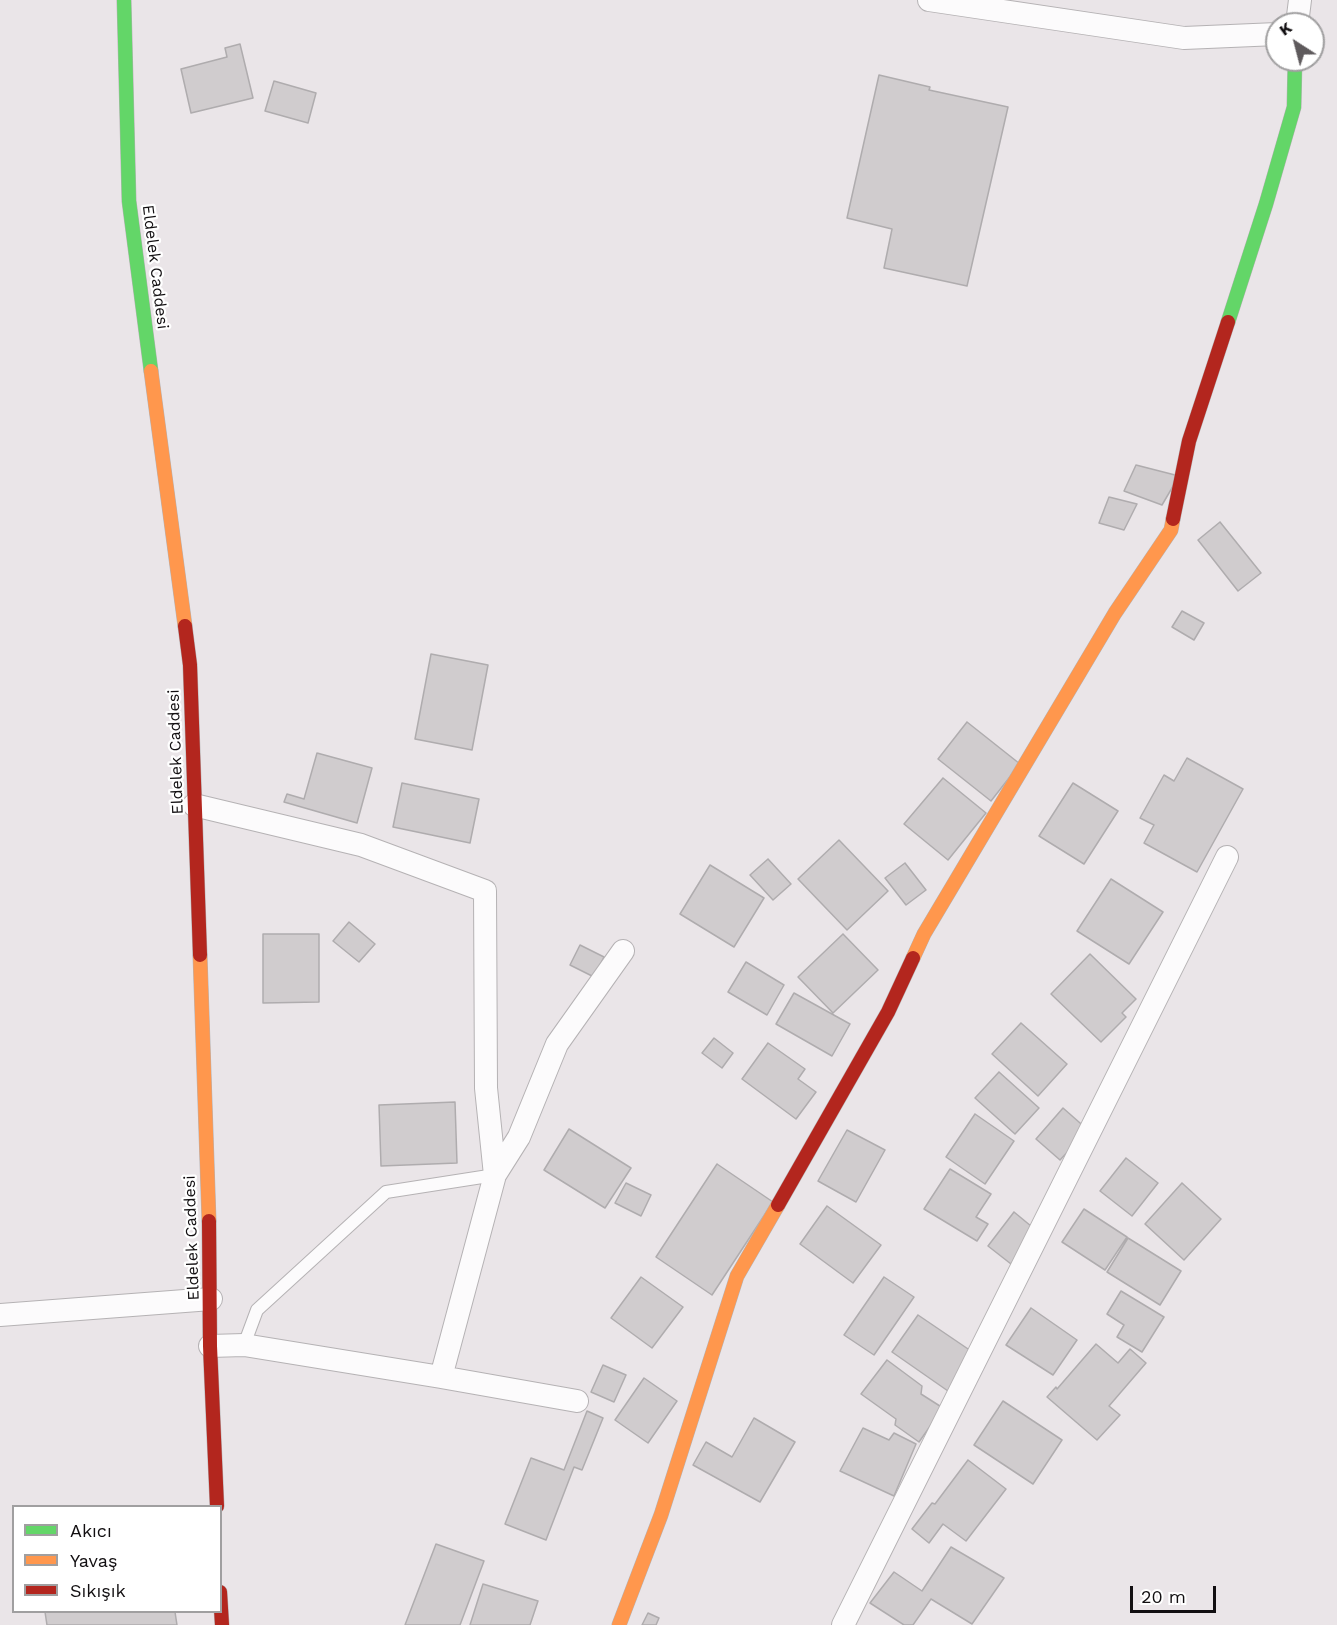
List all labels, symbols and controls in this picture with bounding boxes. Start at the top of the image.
north arrow [1265,12,1325,72]
text: K [1275,18,1295,40]
street label: Eldelek Caddesi [138,204,172,330]
street label: Eldelek Caddesi [164,689,188,815]
street label: Eldelek Caddesi [180,1175,204,1301]
legend [12,1505,222,1613]
text: Akıcı [70,1520,112,1541]
text: Yavaş [70,1550,117,1571]
scale bar [1133,1574,1218,1612]
text: Sıkışık [70,1580,126,1601]
text: 20 m [1141,1586,1186,1607]

